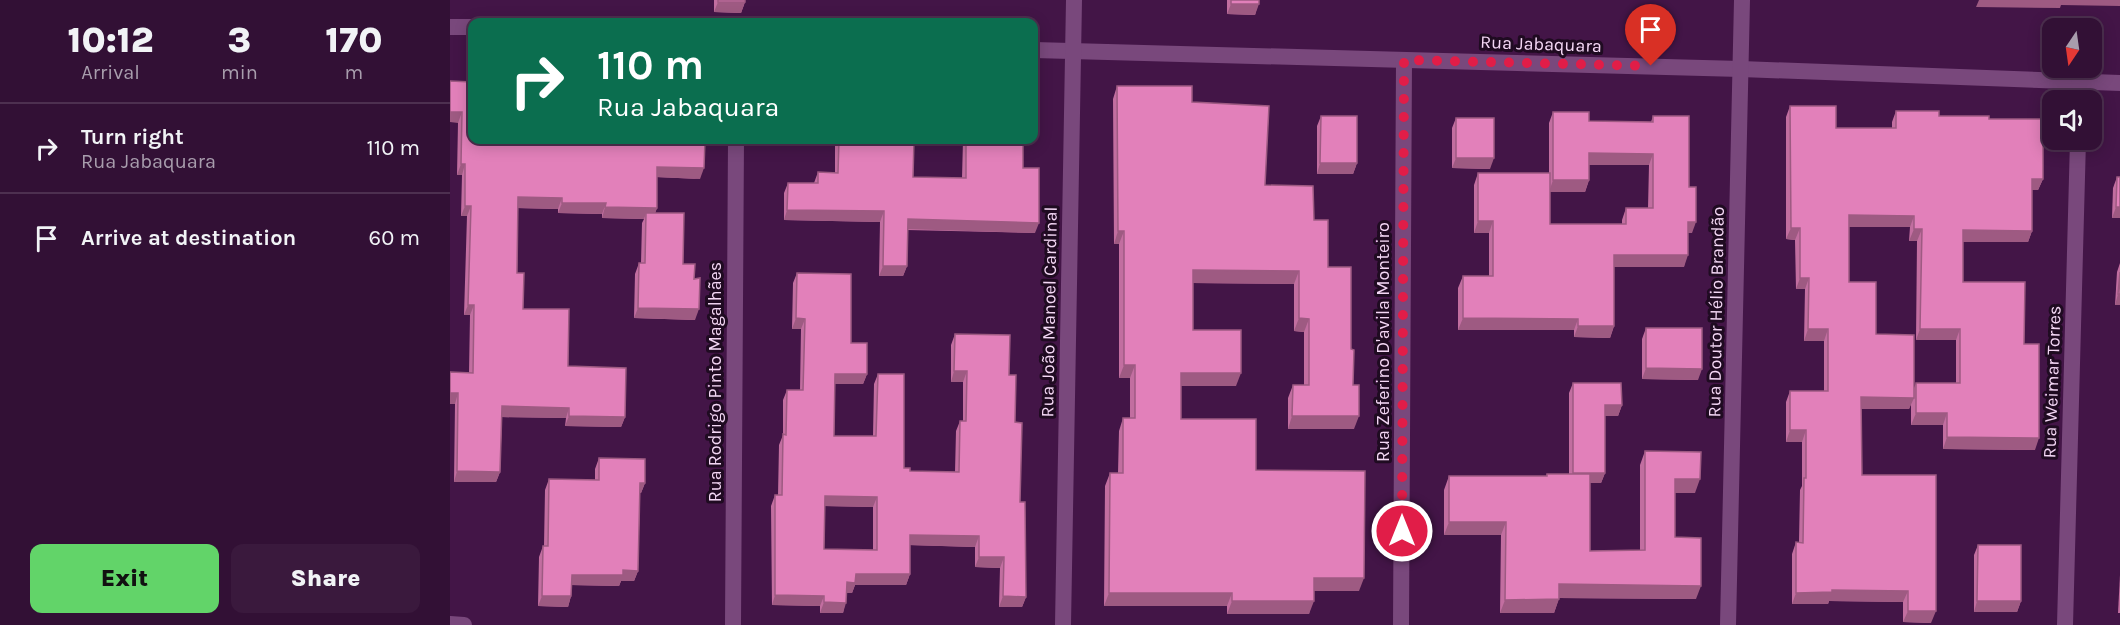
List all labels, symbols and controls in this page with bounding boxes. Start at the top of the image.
pin [1625,4,1676,66]
icon: arrive [1634,13,1667,46]
north arrow [2042,18,2102,78]
map controls [2042,18,2102,150]
text: 10:12 [68,19,153,61]
text: 3 [228,19,251,61]
text: 170 [325,19,382,61]
street label: Rua Jabaquara [1480,31,1602,57]
text: 110 m [597,40,704,90]
icon: right [498,42,576,120]
text: Arrival [81,61,140,84]
text: min [221,61,258,84]
text: m [345,61,363,84]
button: sound [2042,90,2102,150]
text: Rua Jabaquara [597,91,779,123]
text: Turn right [81,124,184,150]
icon: right [30,132,63,165]
text: 110 m [367,135,420,161]
text: Rua Jabaquara [81,150,216,173]
street label: Rua João Manoel Cardinal [1036,206,1062,418]
street label: Rua Doutor Hélio Brandão [1703,206,1729,418]
icon: arrive [30,222,63,255]
street label: Rua Zeferino D'avila Monteiro [1372,222,1394,462]
text: Arrive at destination [81,225,296,251]
text: 60 m [369,225,420,251]
street label: Rua Rodrigo Pinto Magalhães [704,262,726,502]
street label: Rua Weimar Torres [2038,305,2066,459]
position arrow [1370,499,1434,563]
button: Exit [30,544,219,613]
button: Share [231,544,420,613]

